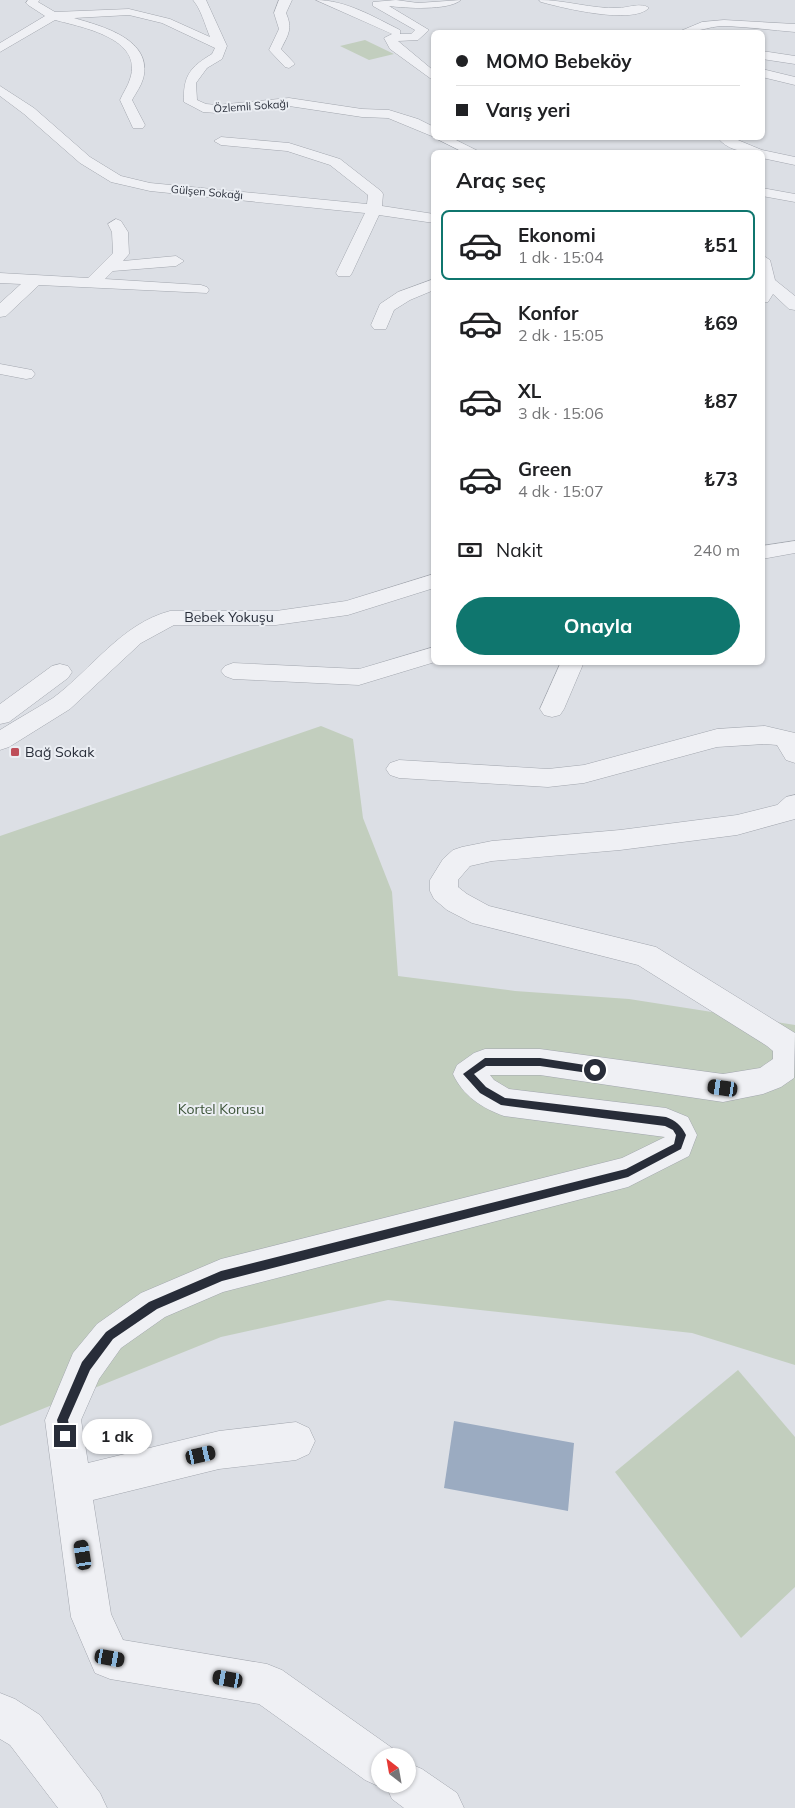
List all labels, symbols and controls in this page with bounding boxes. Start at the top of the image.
text: MOMO Bebeköy [486,49,632,73]
street label: Özlemli Sokağı [213,96,289,116]
text: Varış yeri [486,98,570,122]
text: Araç seç [456,166,546,194]
street label: Gülşen Sokağı [170,182,244,202]
icon: car [458,223,503,268]
text: Ekonomi [518,223,596,247]
text: ₺51 [704,233,738,257]
text: 1 dk · 15:04 [518,247,604,267]
icon: car [458,301,503,346]
text: Konfor [518,301,579,325]
text: ₺69 [704,311,738,335]
text: 2 dk · 15:05 [518,325,604,345]
icon: car [458,379,503,424]
text: XL [518,379,541,403]
text: ₺87 [704,389,738,413]
text: 3 dk · 15:06 [518,403,604,423]
icon: car [458,457,503,502]
text: Green [518,457,572,481]
text: ₺73 [704,467,738,491]
text: 4 dk · 15:07 [518,481,604,501]
icon: cash [456,536,484,564]
text: Nakit [496,538,543,562]
text: 240 m [693,540,740,560]
button: Onayla [456,597,740,655]
street label: Bebek Yokuşu [184,608,274,626]
place label: Bağ Sokak [25,743,95,761]
marker: Bağ Sokak [9,746,21,758]
route start [584,1059,606,1081]
car [707,1078,738,1098]
park label: Kortel Korusu [178,1100,264,1118]
callout: 1 dk [82,1418,152,1454]
route end [54,1425,76,1447]
text: 1 dk [101,1426,133,1446]
car [184,1444,217,1466]
car [73,1539,92,1571]
car [93,1648,126,1668]
car [211,1669,244,1689]
north arrow [371,1748,416,1792]
map controls [371,1748,416,1793]

